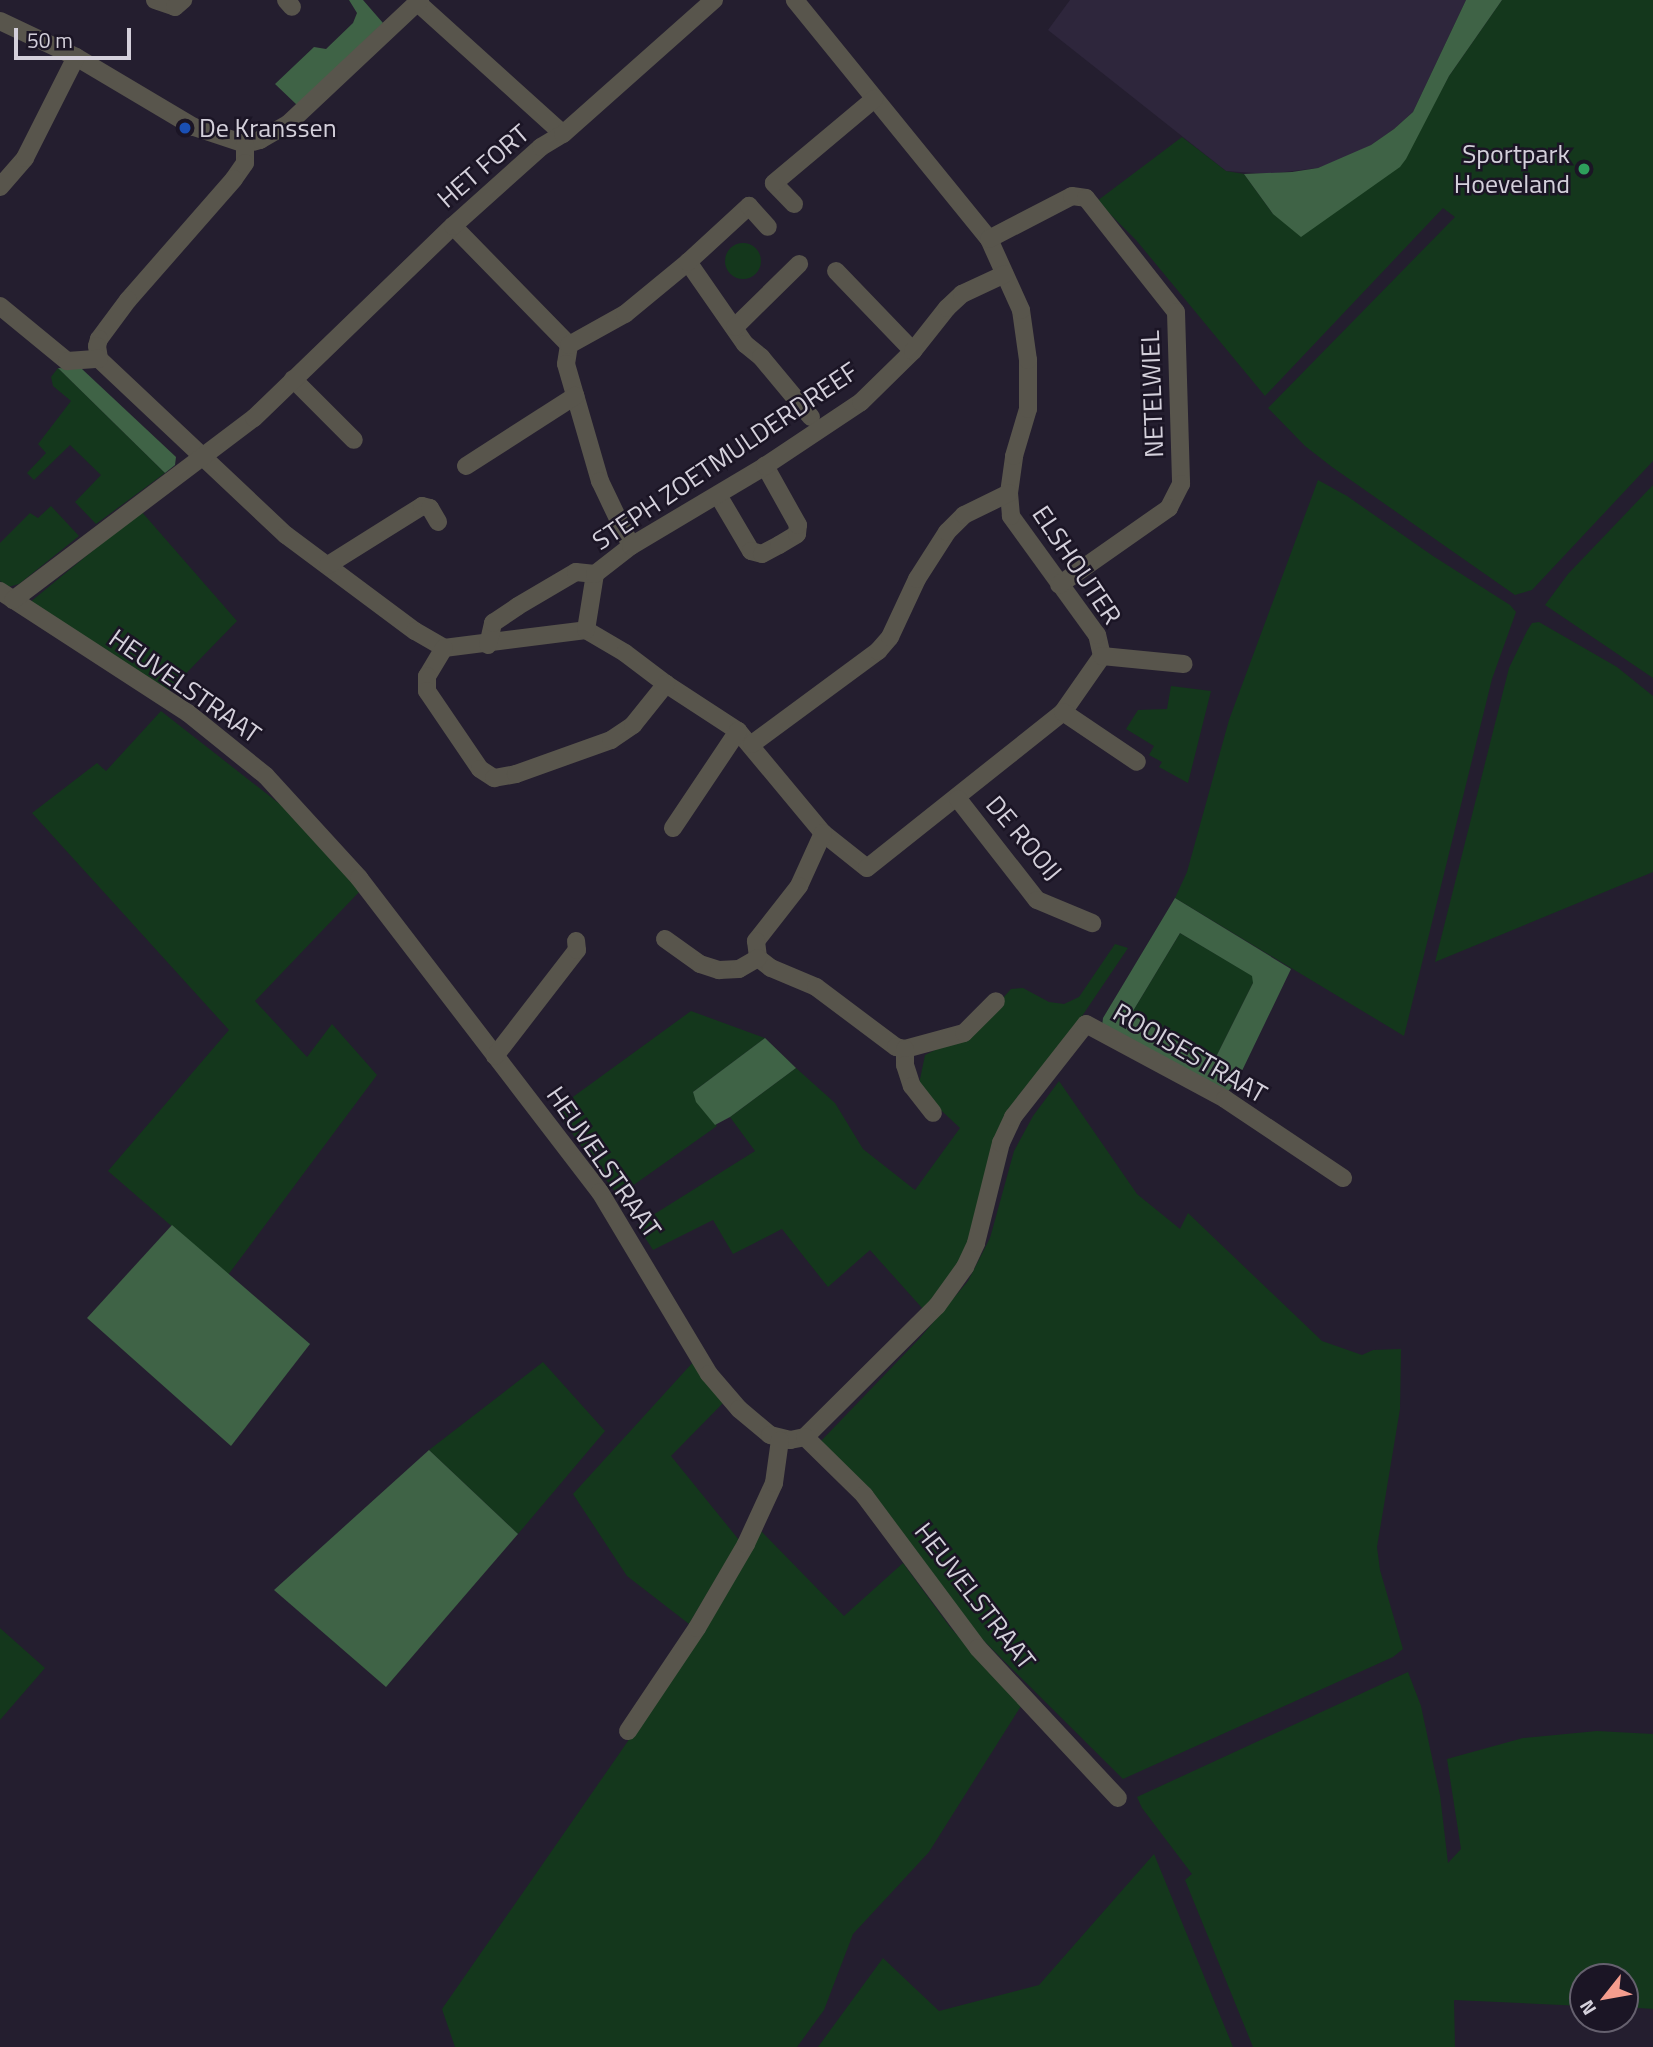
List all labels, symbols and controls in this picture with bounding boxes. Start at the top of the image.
scale bar [18,14,135,58]
text: 50 m [27,24,73,56]
place label: De Kranssen [199,112,337,144]
street label: HET FORT [431,118,535,214]
marker: De Kranssen [177,120,193,136]
place label: Sportpark Hoeveland [1454,138,1570,200]
marker: Sportpark Hoeveland [1576,161,1592,177]
street label: NETELWIEL [1134,330,1170,458]
street label: STEPH ZOETMULDERDREEF [586,355,864,557]
street label: ELSHOUTER [1026,500,1128,630]
street label: HEUVELSTRAAT [103,622,267,750]
street label: DE ROOIJ [980,789,1068,887]
street label: ROOISESTRAAT [1108,996,1272,1110]
street label: HEUVELSTRAAT [540,1080,668,1244]
street label: HEUVELSTRAAT [908,1516,1042,1676]
north arrow [1569,1963,1639,2033]
text: N [1571,1995,1603,2021]

